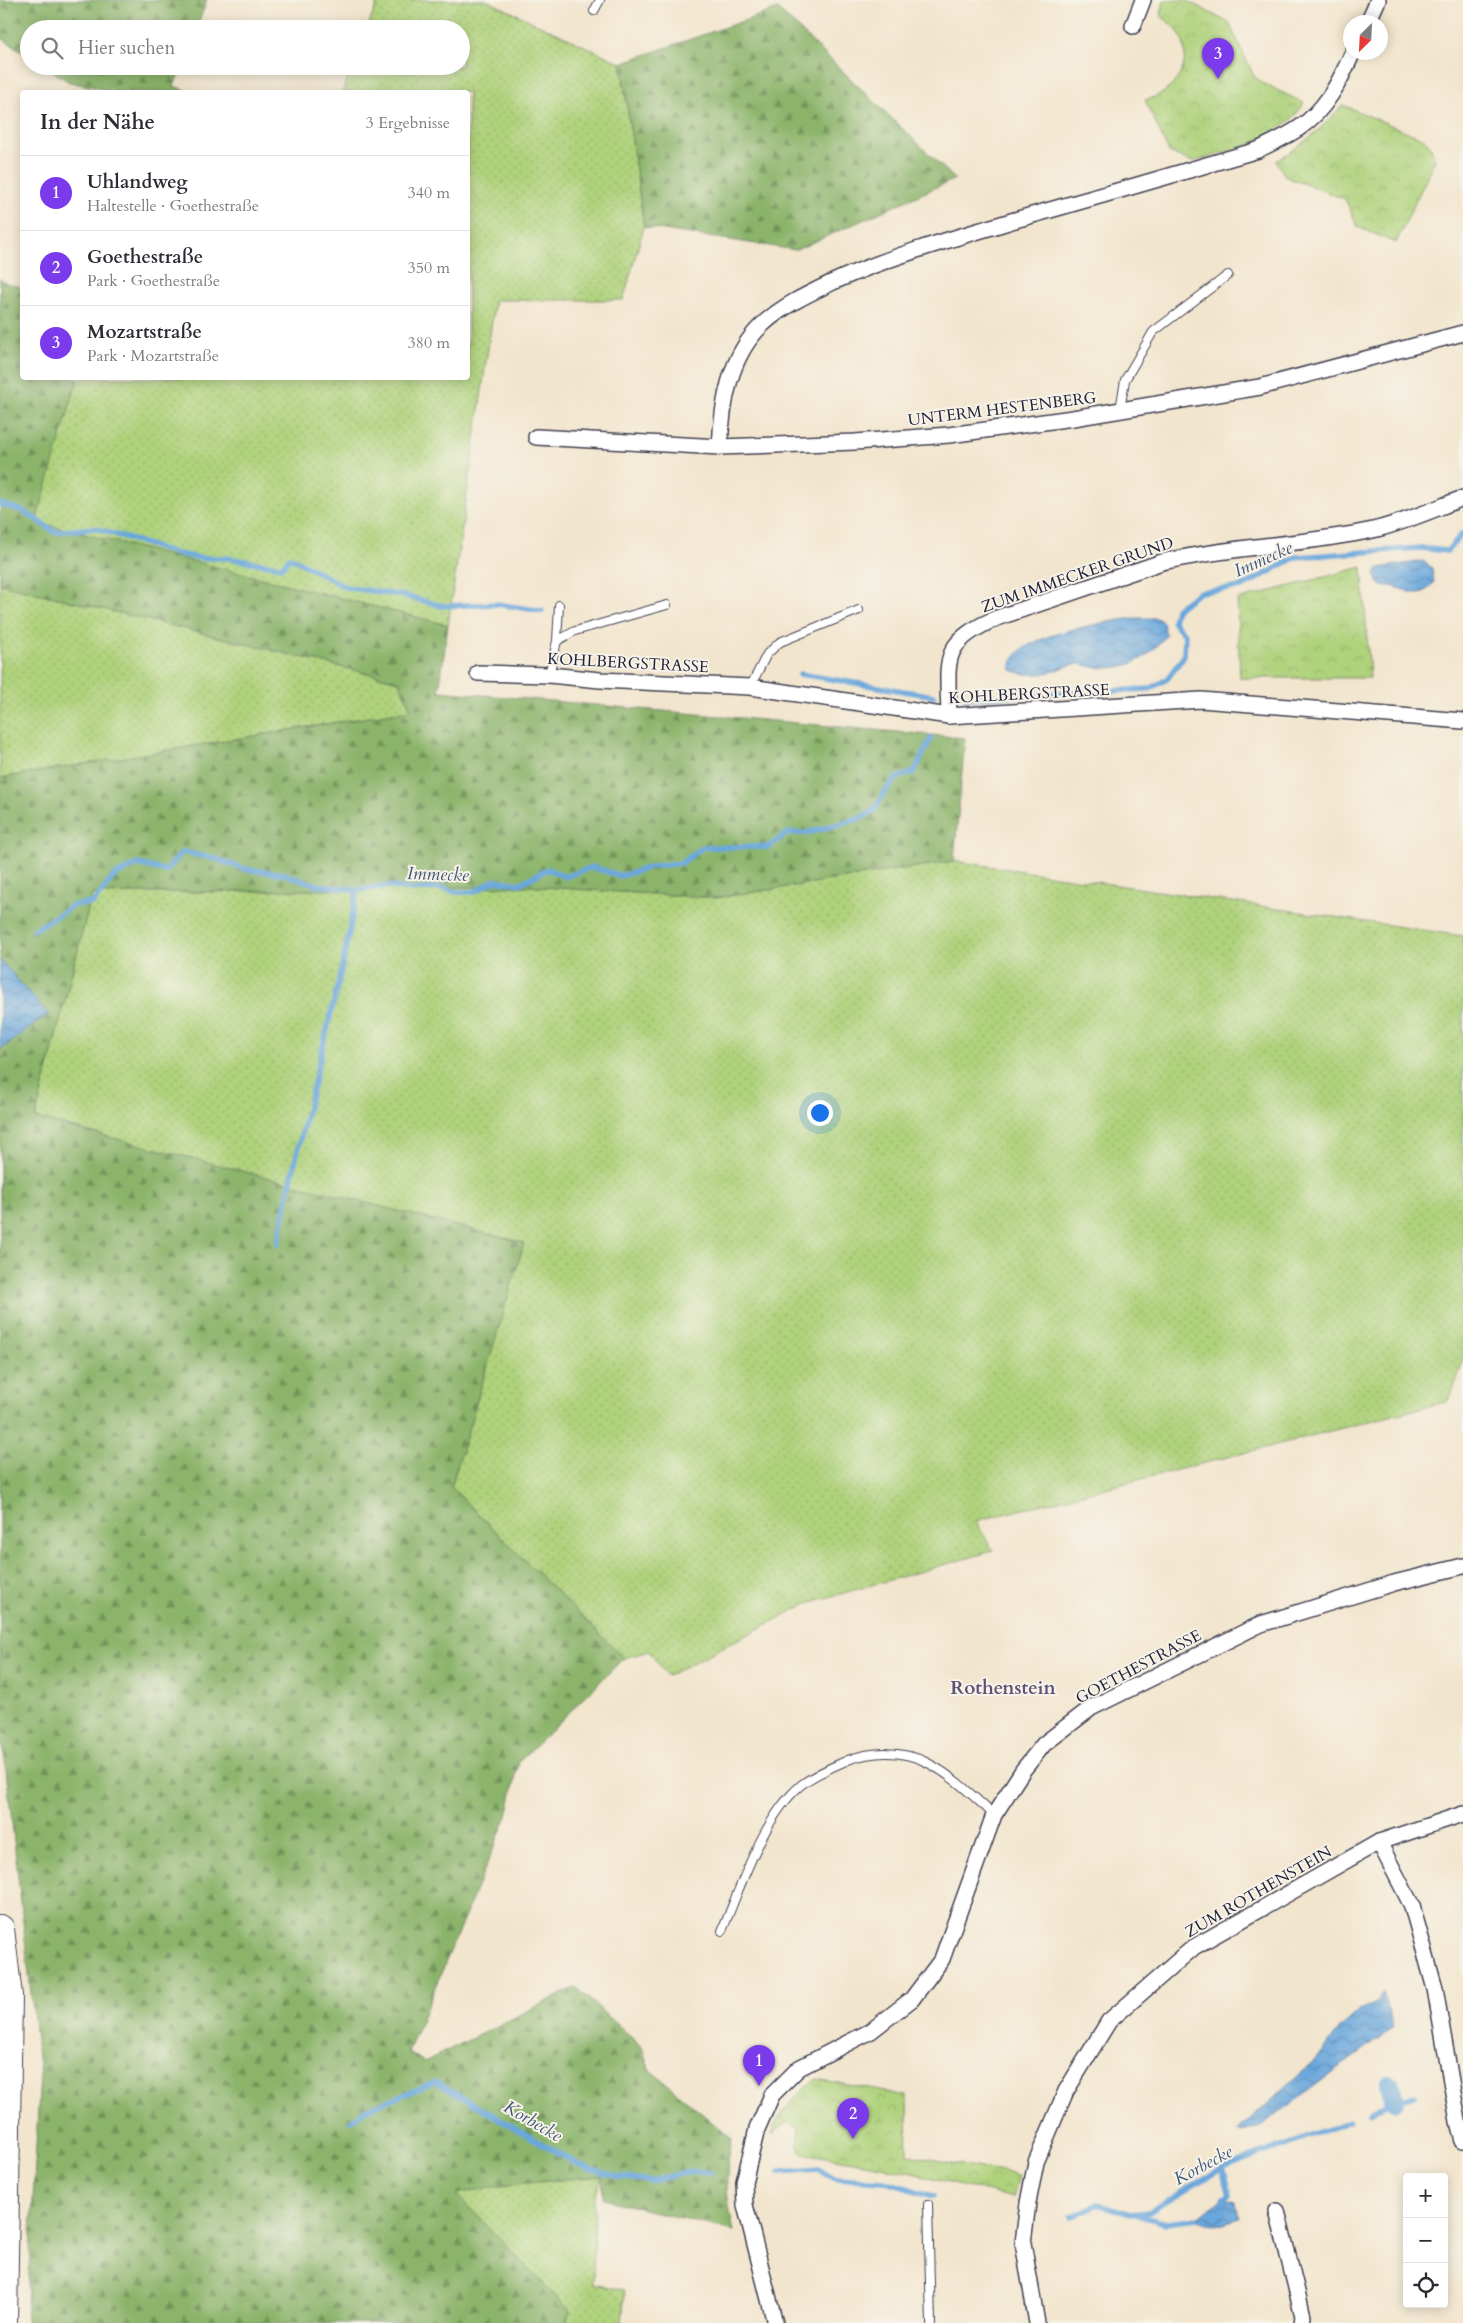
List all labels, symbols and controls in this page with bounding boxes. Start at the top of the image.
north arrow [1343,15,1388,60]
search box [20,20,470,75]
icon: search [38,34,66,62]
text: Hier suchen [78,35,175,61]
pin: 3 [1202,38,1234,79]
text: In der Nähe [40,108,155,137]
text: 3 Ergebnisse [365,112,450,134]
text: Uhlandweg [87,169,188,195]
text: 1 [52,182,60,204]
text: 340 m [408,182,450,204]
text: Haltestelle · Goethestraße [87,195,259,217]
text: Goethestraße [87,244,203,270]
text: 2 [52,257,60,279]
text: 350 m [408,257,450,279]
text: Park · Goethestraße [87,270,220,292]
text: Mozartstraße [87,319,202,345]
text: 3 [52,332,60,354]
text: 380 m [408,332,450,354]
text: Park · Mozartstraße [87,345,219,367]
street label: UNTERM HESTENBERG [907,386,1098,431]
street label: ZUM IMMECKER GRUND [978,532,1176,618]
water label: Immecke [1230,535,1298,583]
street label: KOHLBERGSTRASSE [547,648,709,678]
street label: KOHLBERGSTRASSE [948,679,1110,709]
water label: Immecke [407,861,470,888]
your location [807,1100,833,1126]
street label: GOETHESTRASSE [1072,1624,1205,1709]
district label: Rothenstein [950,1675,1057,1701]
street label: ZUM ROTHENSTEIN [1181,1841,1336,1943]
pin: 1 [743,2045,775,2086]
water label: Korbecke [499,2095,567,2149]
pin: 2 [837,2098,869,2139]
water label: Korbecke [1169,2139,1238,2191]
map controls [1403,2173,1448,2308]
button: + [1403,2173,1448,2218]
button: − [1403,2218,1448,2263]
button: locate [1403,2263,1448,2308]

